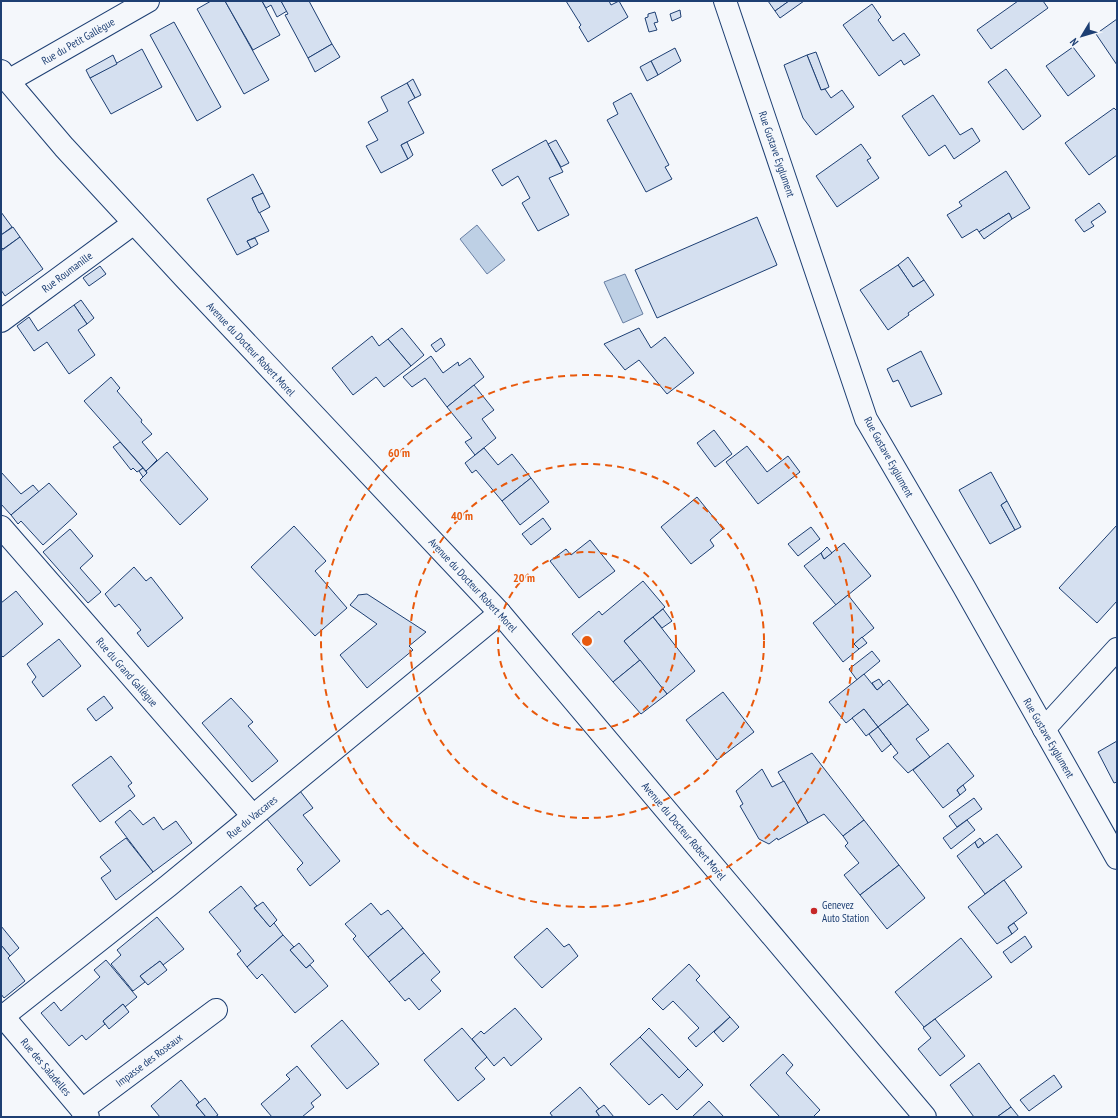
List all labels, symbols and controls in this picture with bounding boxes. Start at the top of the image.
street label: Rue du Petit Gallègue [39,14,117,68]
north arrow [1062,16,1102,56]
text: N [1067,35,1081,49]
street label: Rue Gustave Eyglument [756,109,798,199]
street label: Rue Roumanille [39,248,95,296]
street label: Avenue du Docteur Robert Morel [204,299,299,399]
street label: Rue Gustave Eyglument [861,414,917,500]
text: 60 m [388,445,410,460]
text: 40 m [451,508,473,523]
street label: Avenue du Docteur Robert Morel [426,535,521,635]
text: 20 m [513,570,535,585]
centre of rings [580,634,594,648]
street label: Rue du Grand Gallègue [93,635,161,710]
street label: Rue Gustave Eyglument [1020,696,1078,780]
street label: Avenue du Docteur Robert Morel [639,779,729,883]
street label: Rue du Vaccares [224,792,280,842]
place label: Genevez Auto Station [822,898,869,925]
marker: Genevez Auto Station [809,906,819,916]
street label: Impasse des Roseaux [113,1030,186,1090]
street label: Rue des Saladelles [18,1035,74,1099]

